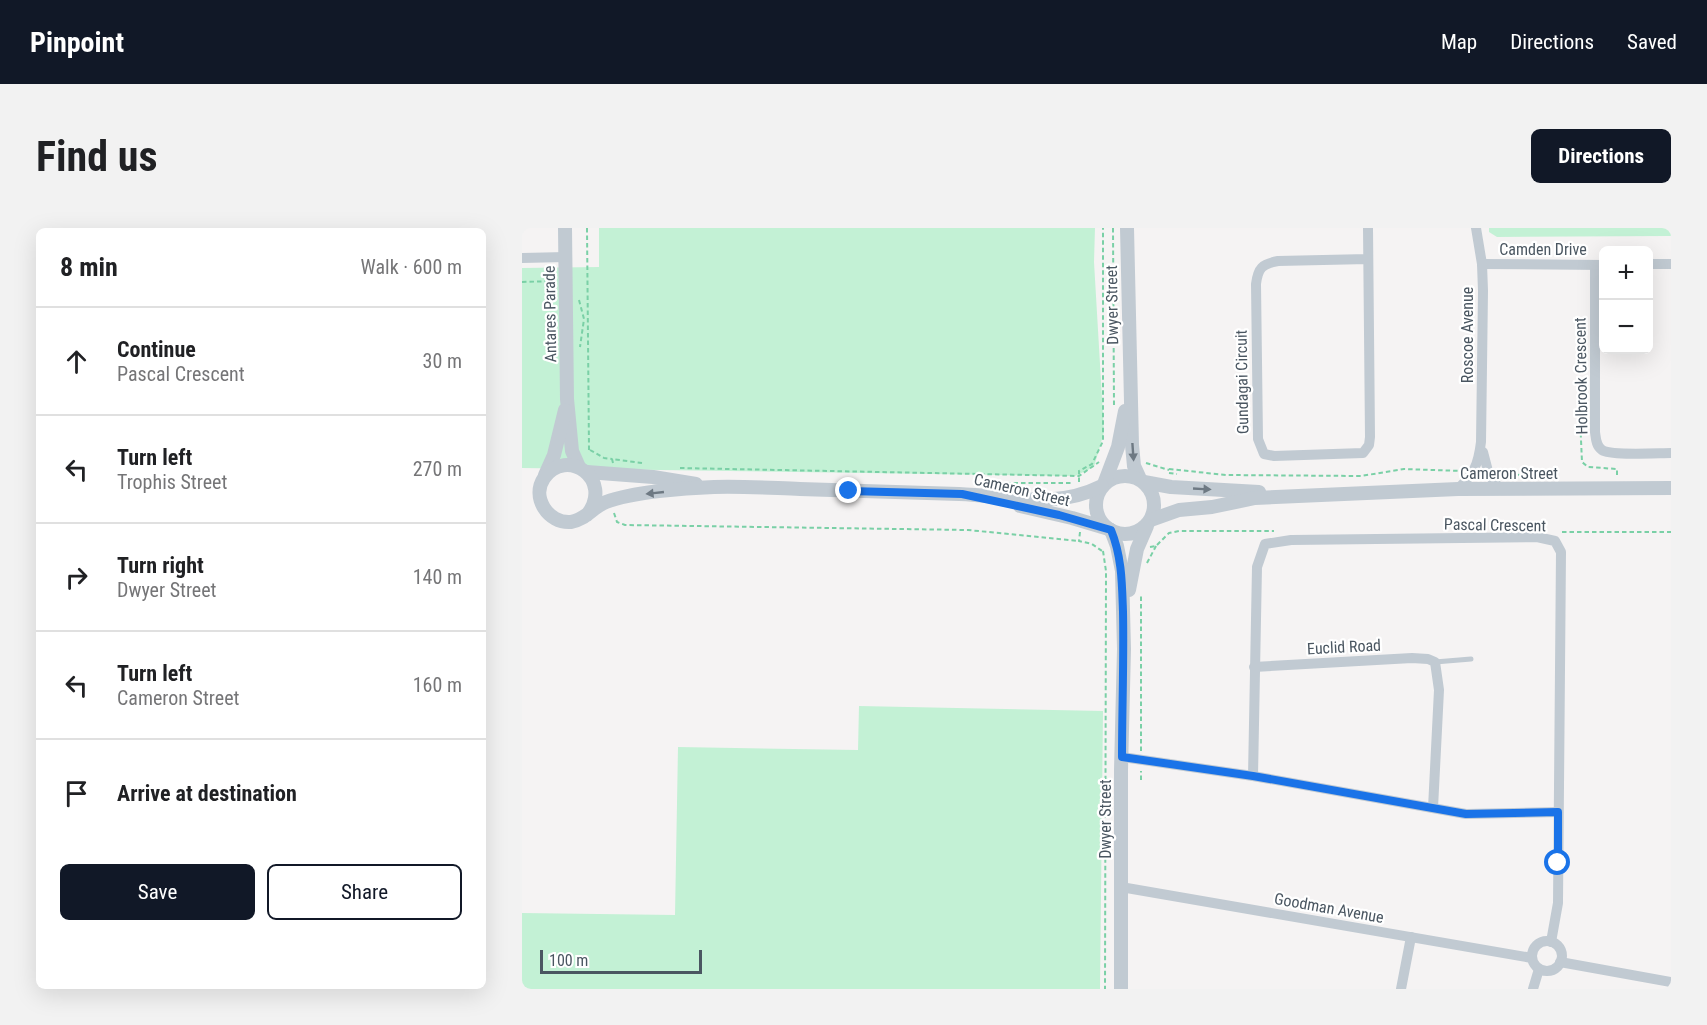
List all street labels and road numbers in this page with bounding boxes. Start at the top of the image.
street label: Camden Drive [1499,240,1587,259]
street label: Antares Parade [540,265,560,363]
street label: Dwyer Street [1102,265,1122,345]
street label: Roscoe Avenue [1458,287,1477,383]
street label: Holbrook Crescent [1570,317,1592,435]
street label: Gundagai Circuit [1232,329,1252,434]
street label: Cameron Street [1460,464,1558,483]
street label: Cameron Street [972,470,1072,510]
street label: Pascal Crescent [1444,515,1546,535]
street label: Euclid Road [1307,636,1381,658]
street label: Dwyer Street [1096,779,1115,859]
street label: Goodman Avenue [1273,889,1385,927]

